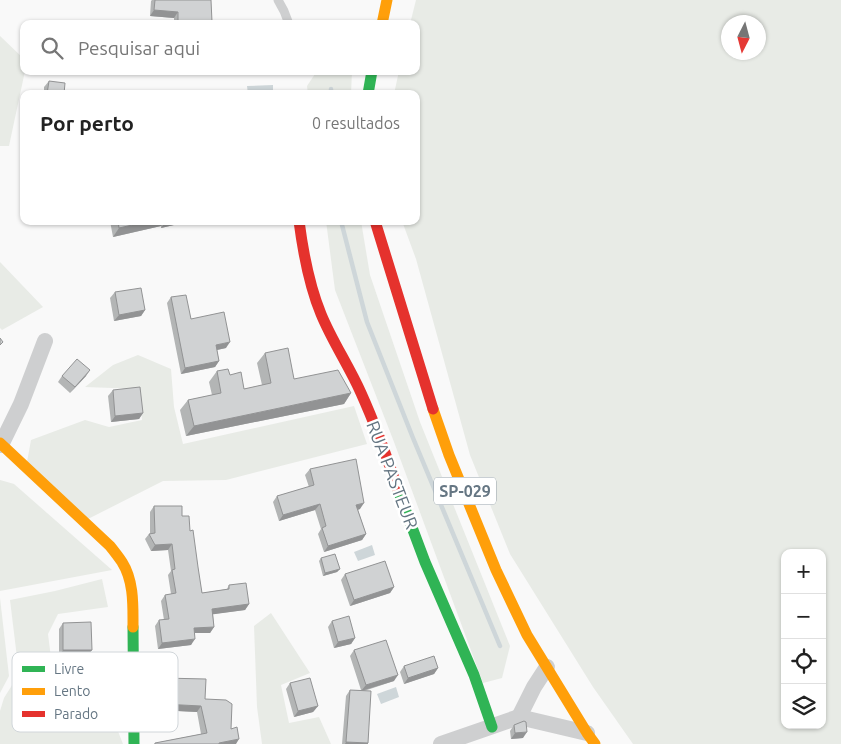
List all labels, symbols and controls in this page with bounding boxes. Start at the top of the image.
north arrow [721,15,766,60]
search box [20,20,420,75]
icon: search [38,34,66,62]
text: Pesquisar aqui [78,37,200,59]
text: Por perto [40,111,134,135]
text: 0 resultados [312,114,400,132]
street label: RUA PASTEUR [363,418,423,532]
road number: SP-029 [434,478,496,504]
map controls [781,549,826,729]
button: + [781,549,826,594]
button: − [781,594,826,639]
button: locate [781,639,826,684]
legend [12,652,178,732]
text: Livre [54,661,84,677]
text: Lento [54,683,91,699]
button: layers [781,684,826,729]
text: Parado [54,706,98,722]

